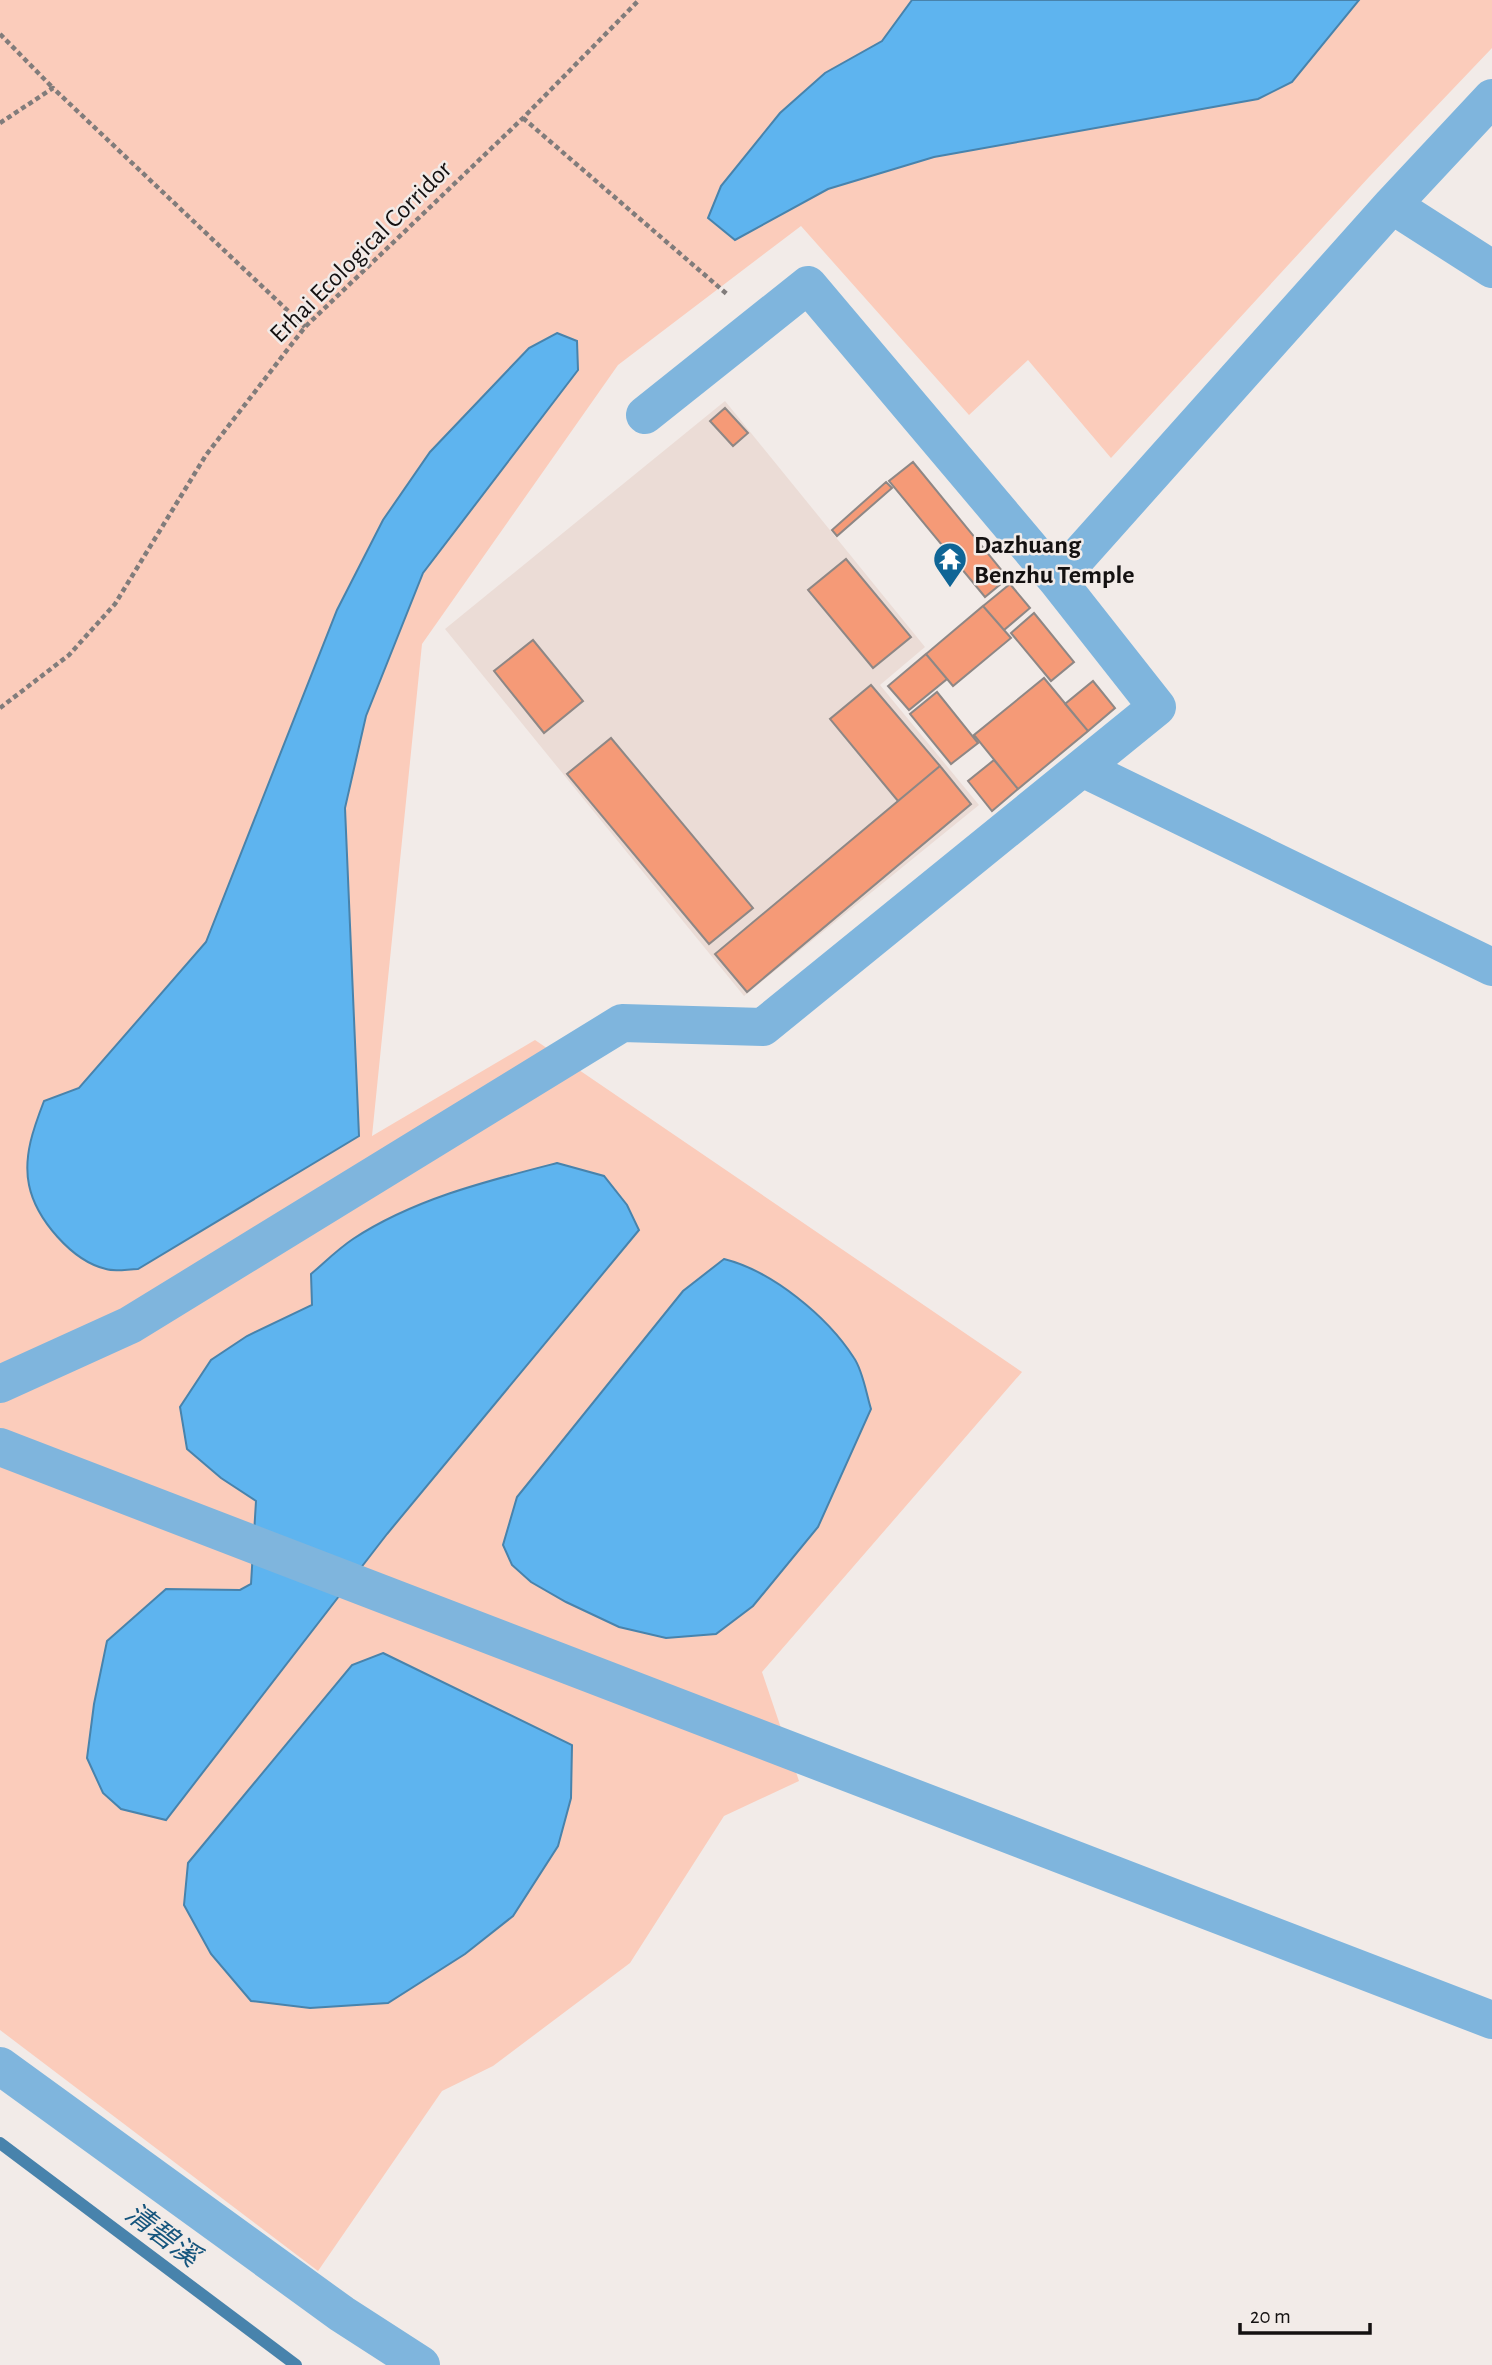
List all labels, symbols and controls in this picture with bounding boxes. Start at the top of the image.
street label: Erhai Ecological Corridor [265,155,457,348]
place label: Dazhuang Benzhu Temple [974,532,1135,588]
temple icon: Dazhuang Benzhu Temple [931,540,969,589]
water label: 清碧溪 [120,2198,207,2274]
scale bar [1240,2292,1370,2336]
text: 20 m [1250,2306,1291,2327]

